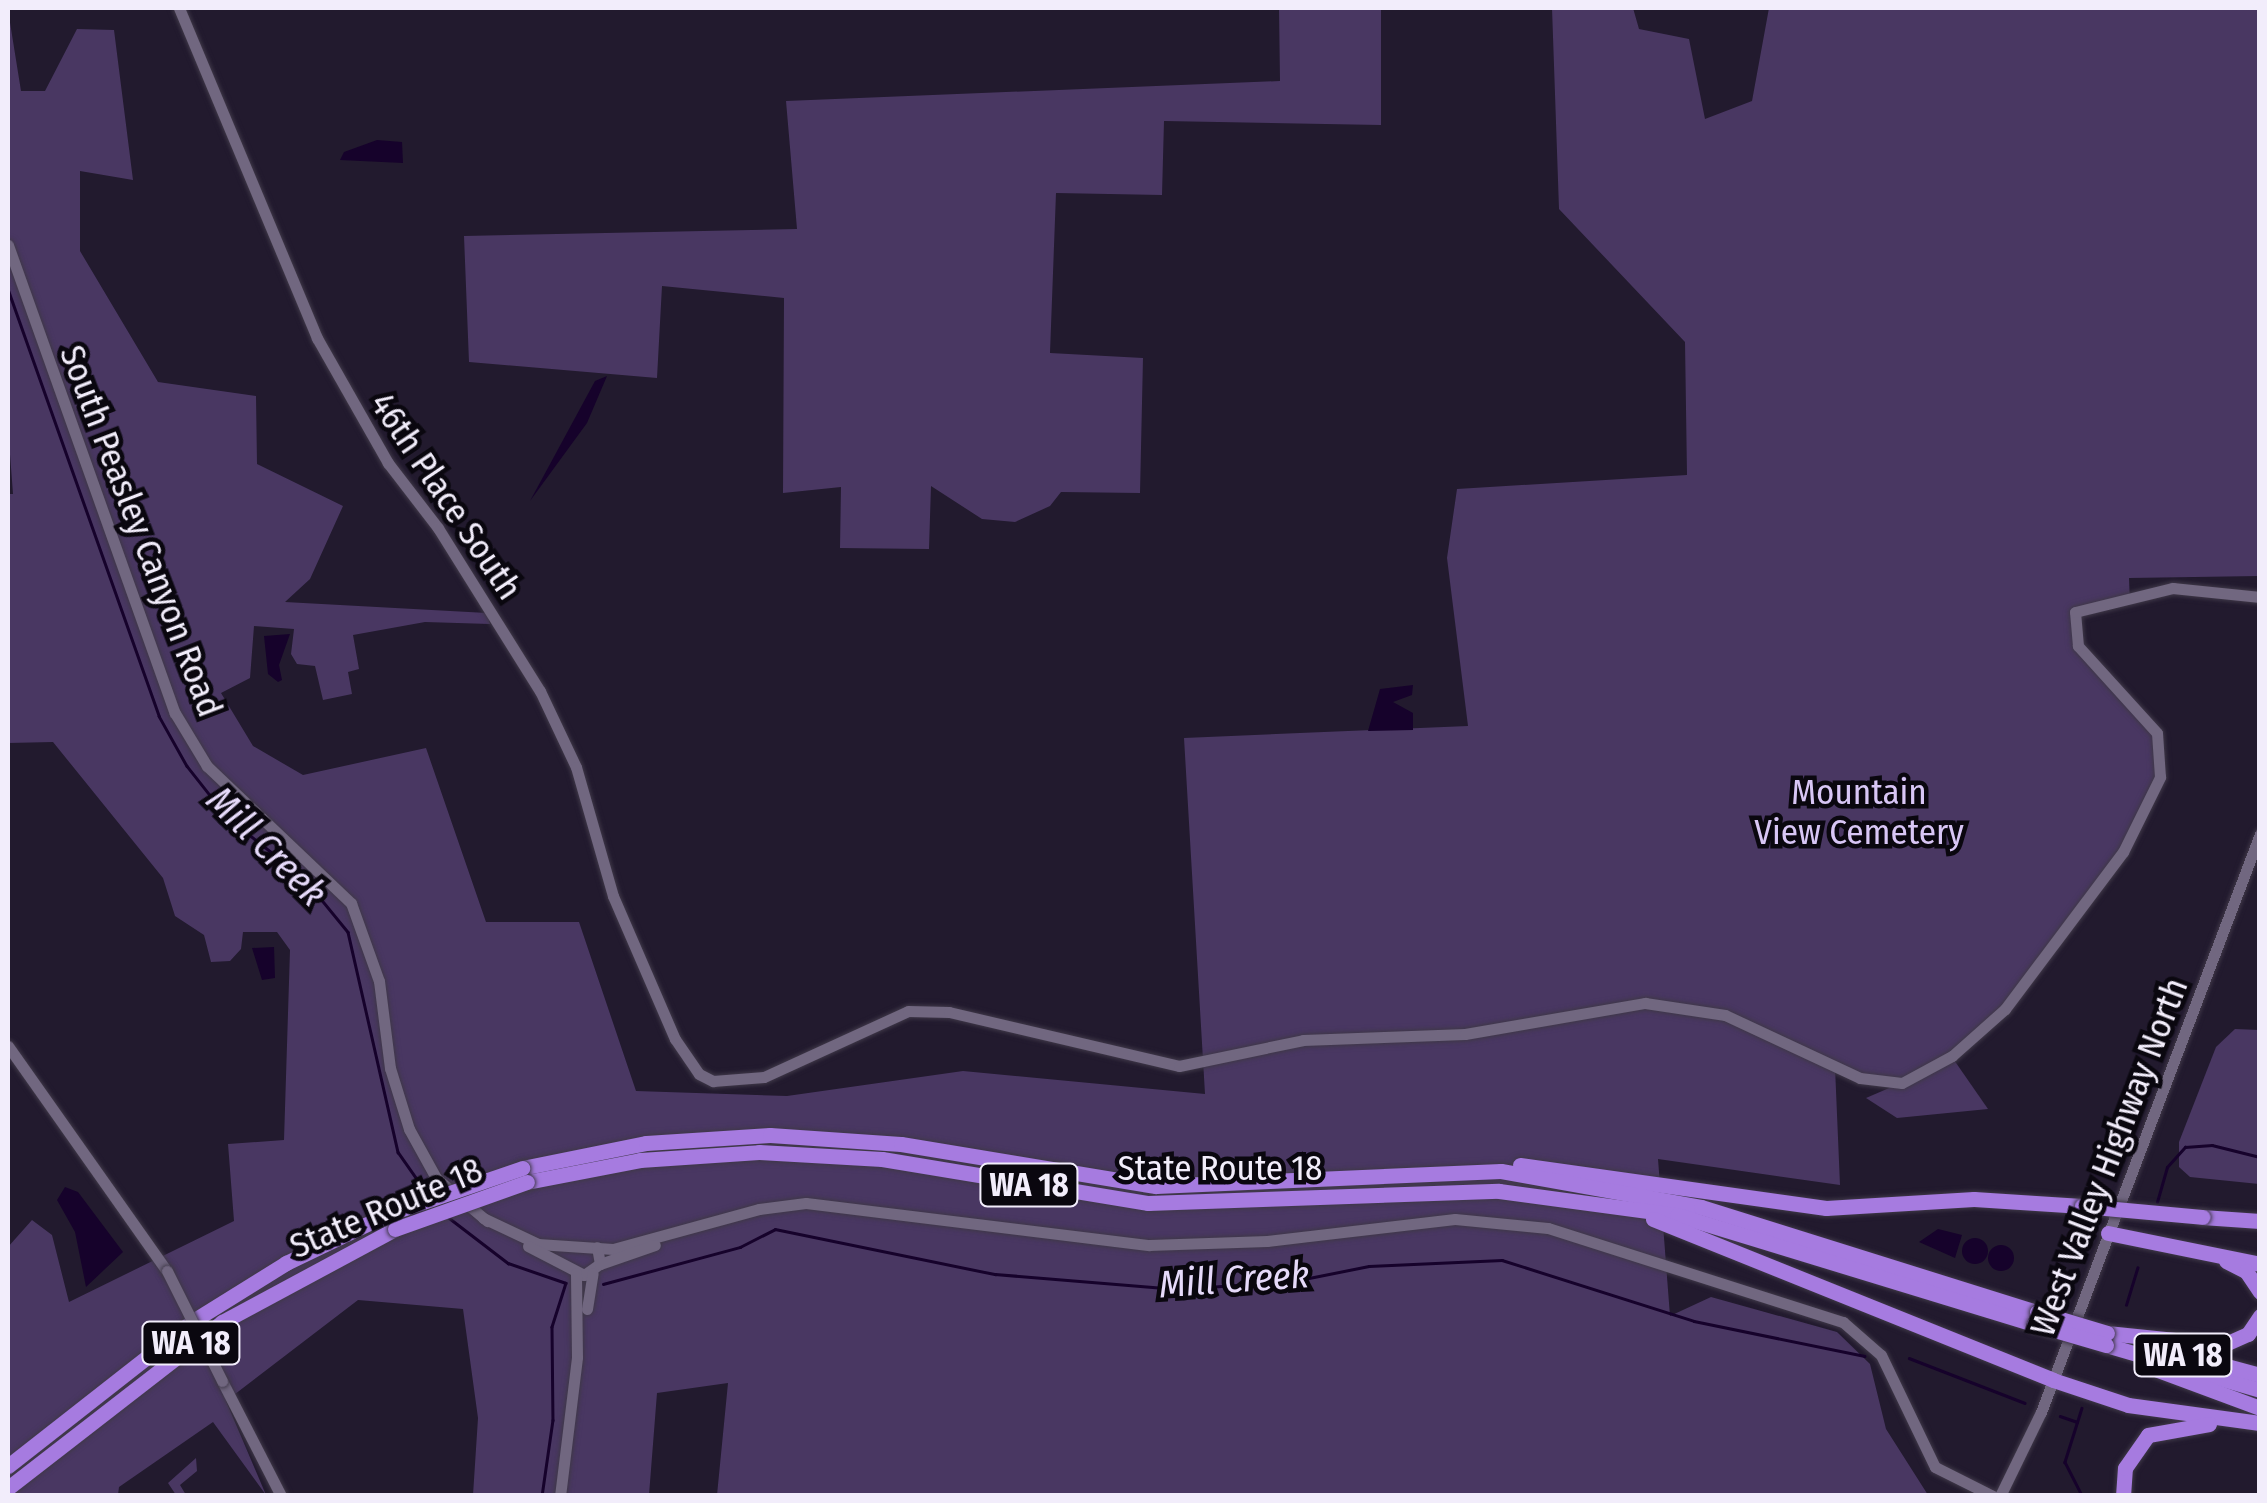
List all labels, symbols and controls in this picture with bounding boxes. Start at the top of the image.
street label: South Peasley Canyon Road [51,339,231,723]
street label: 46th Place South [361,385,531,607]
park label: Mountain View Cemetery [1754,771,1964,853]
water label: Mill Creek [197,778,335,916]
street label: West Valley Highway North [2021,972,2197,1342]
street label: State Route 18 [1118,1147,1322,1189]
street label: State Route 18 [283,1149,489,1267]
road number: WA 18 [979,1158,1079,1212]
water label: Mill Creek [1157,1252,1311,1308]
road number: WA 18 [141,1316,241,1370]
road number: WA 18 [2133,1328,2233,1382]

